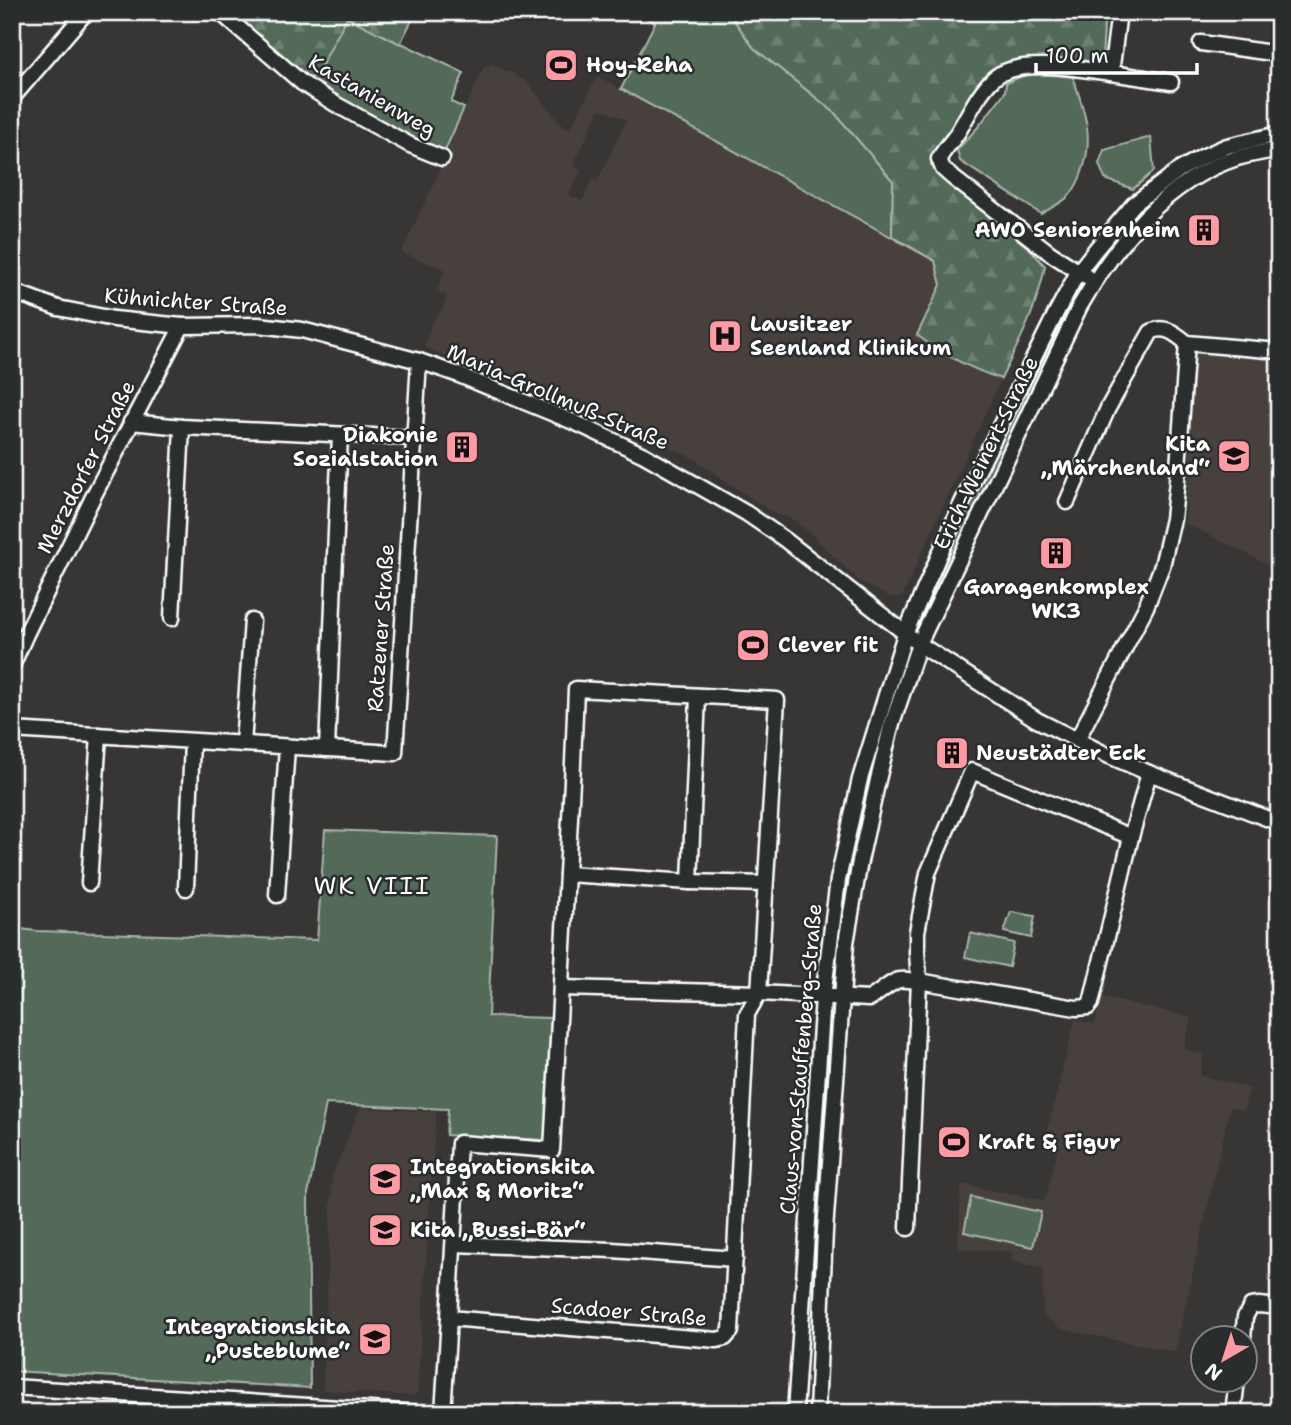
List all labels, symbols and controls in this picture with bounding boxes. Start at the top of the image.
scale bar [1036,32,1196,76]
text: 100 m [1046,42,1109,70]
sports icon: Hoy-Reha [542,46,580,84]
street label: Kastanienweg [303,48,441,144]
place label: Hoy-Reha [586,51,693,79]
building icon: AWO Seniorenheim [1185,211,1223,249]
place label: AWO Seniorenheim [974,216,1180,244]
street label: Kühnichter Straße [103,282,289,322]
place label: Lausitzer Seenland Klinikum [750,310,951,362]
hospital icon: Lausitzer Seenland Klinikum [706,317,744,355]
street label: Maria-Grollmuß-Straße [443,337,673,457]
street label: Erich-Weinert-Straße [927,352,1045,554]
street label: Merzdorfer Straße [30,376,142,558]
place label: Diakonie Sozialstation [293,421,438,473]
building icon: Diakonie Sozialstation [443,428,481,466]
place label: Kita „Märchenland“ [1041,430,1211,482]
school or university icon: Kita „Märchenland“ [1215,437,1253,475]
building icon: Garagenkomplex WK3 [1037,534,1075,572]
street label: Ratzener Straße [361,543,401,713]
place label: Garagenkomplex WK3 [963,573,1149,625]
sports icon: Clever fit [734,626,772,664]
place label: Clever fit [778,631,878,659]
building icon: Neustädter Eck [933,734,971,772]
place label: Neustädter Eck [976,739,1146,767]
district label: WK VIII [313,870,431,902]
street label: Claus-von-Stauffenberg-Straße [773,902,829,1216]
sports icon: Kraft & Figur [935,1123,973,1161]
place label: Kraft & Figur [978,1128,1121,1156]
place label: Integrationskita „Max & Moritz“ [410,1153,595,1205]
school or university icon: Integrationskita „Max & Moritz“ [366,1160,404,1198]
school or university icon: Kita „Bussi-Bär“ [366,1211,404,1249]
place label: Kita „Bussi-Bär“ [410,1216,586,1244]
street label: Scadoer Straße [550,1291,708,1333]
place label: Integrationskita „Pusteblume“ [165,1313,351,1365]
school or university icon: Integrationskita „Pusteblume“ [356,1320,394,1358]
north arrow [1190,1324,1260,1394]
text: N [1200,1357,1227,1386]

